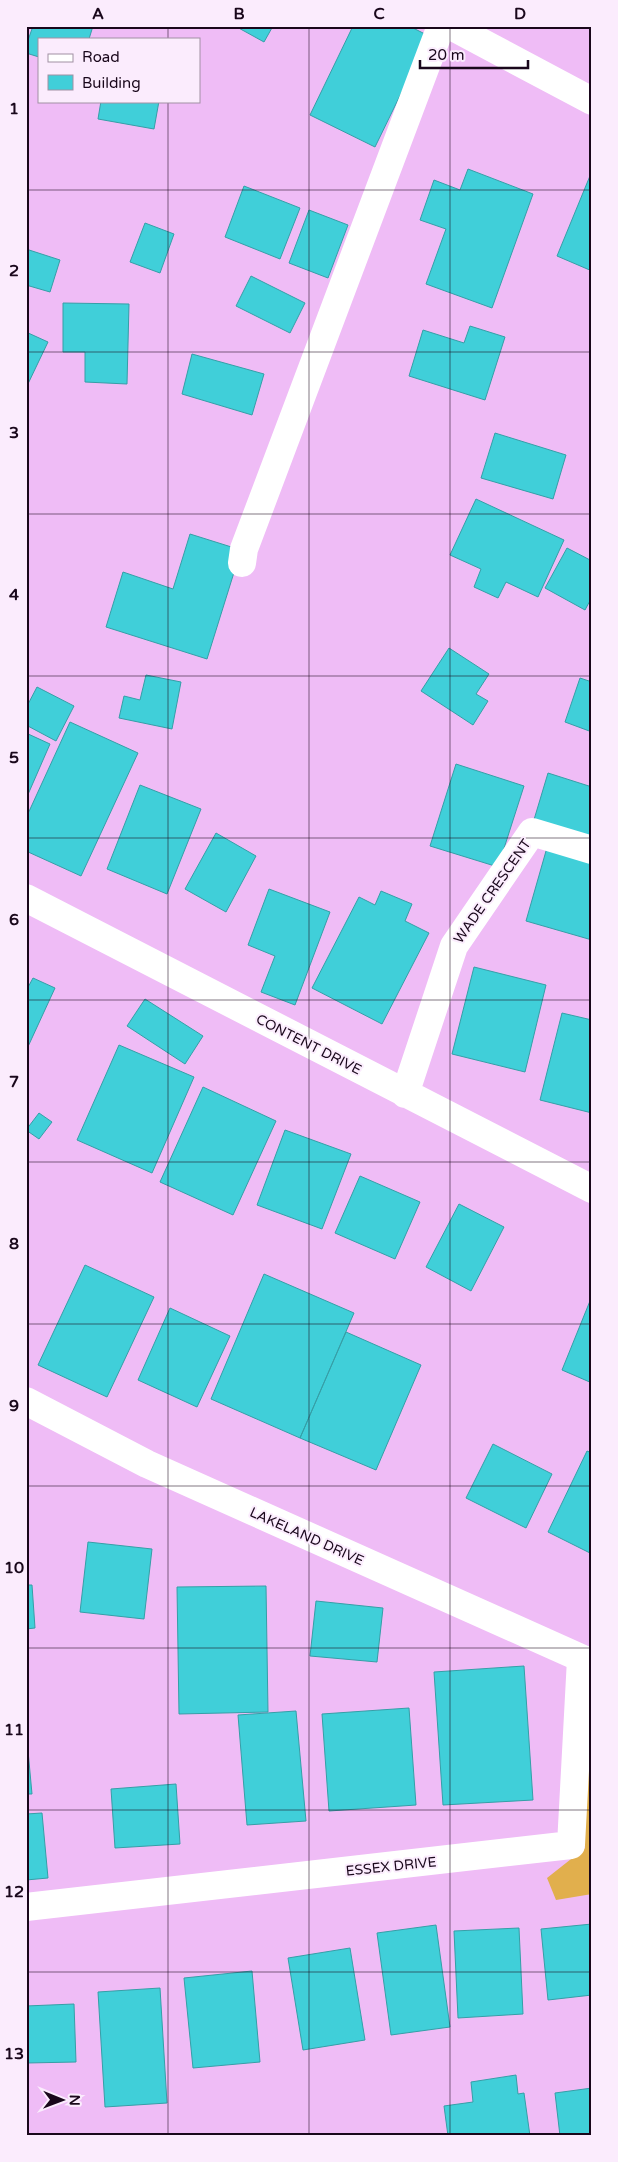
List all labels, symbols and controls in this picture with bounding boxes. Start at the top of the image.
text: A [92,4,104,24]
text: B [233,4,245,24]
text: C [373,4,385,24]
text: D [514,4,526,24]
legend [38,38,200,102]
scale bar [420,38,528,70]
text: 20 m [428,46,465,64]
text: Road [82,48,120,66]
text: Building [82,74,141,92]
text: 1 [9,99,19,119]
text: 2 [9,261,19,281]
text: 3 [9,423,19,443]
text: 4 [9,585,19,605]
text: 5 [9,748,19,768]
street label: WADE CRESCENT [450,835,535,947]
text: 6 [9,910,19,930]
street label: CONTENT DRIVE [253,1011,364,1078]
text: 7 [9,1072,19,1092]
text: 8 [9,1234,19,1254]
text: 9 [9,1396,19,1416]
street label: LAKELAND DRIVE [247,1504,367,1569]
text: 10 [4,1558,24,1578]
text: 11 [4,1720,24,1740]
street label: ESSEX DRIVE [345,1853,437,1880]
text: 12 [4,1882,24,1902]
text: 13 [4,2044,24,2064]
north arrow [38,2074,88,2124]
text: N [66,2094,83,2106]

